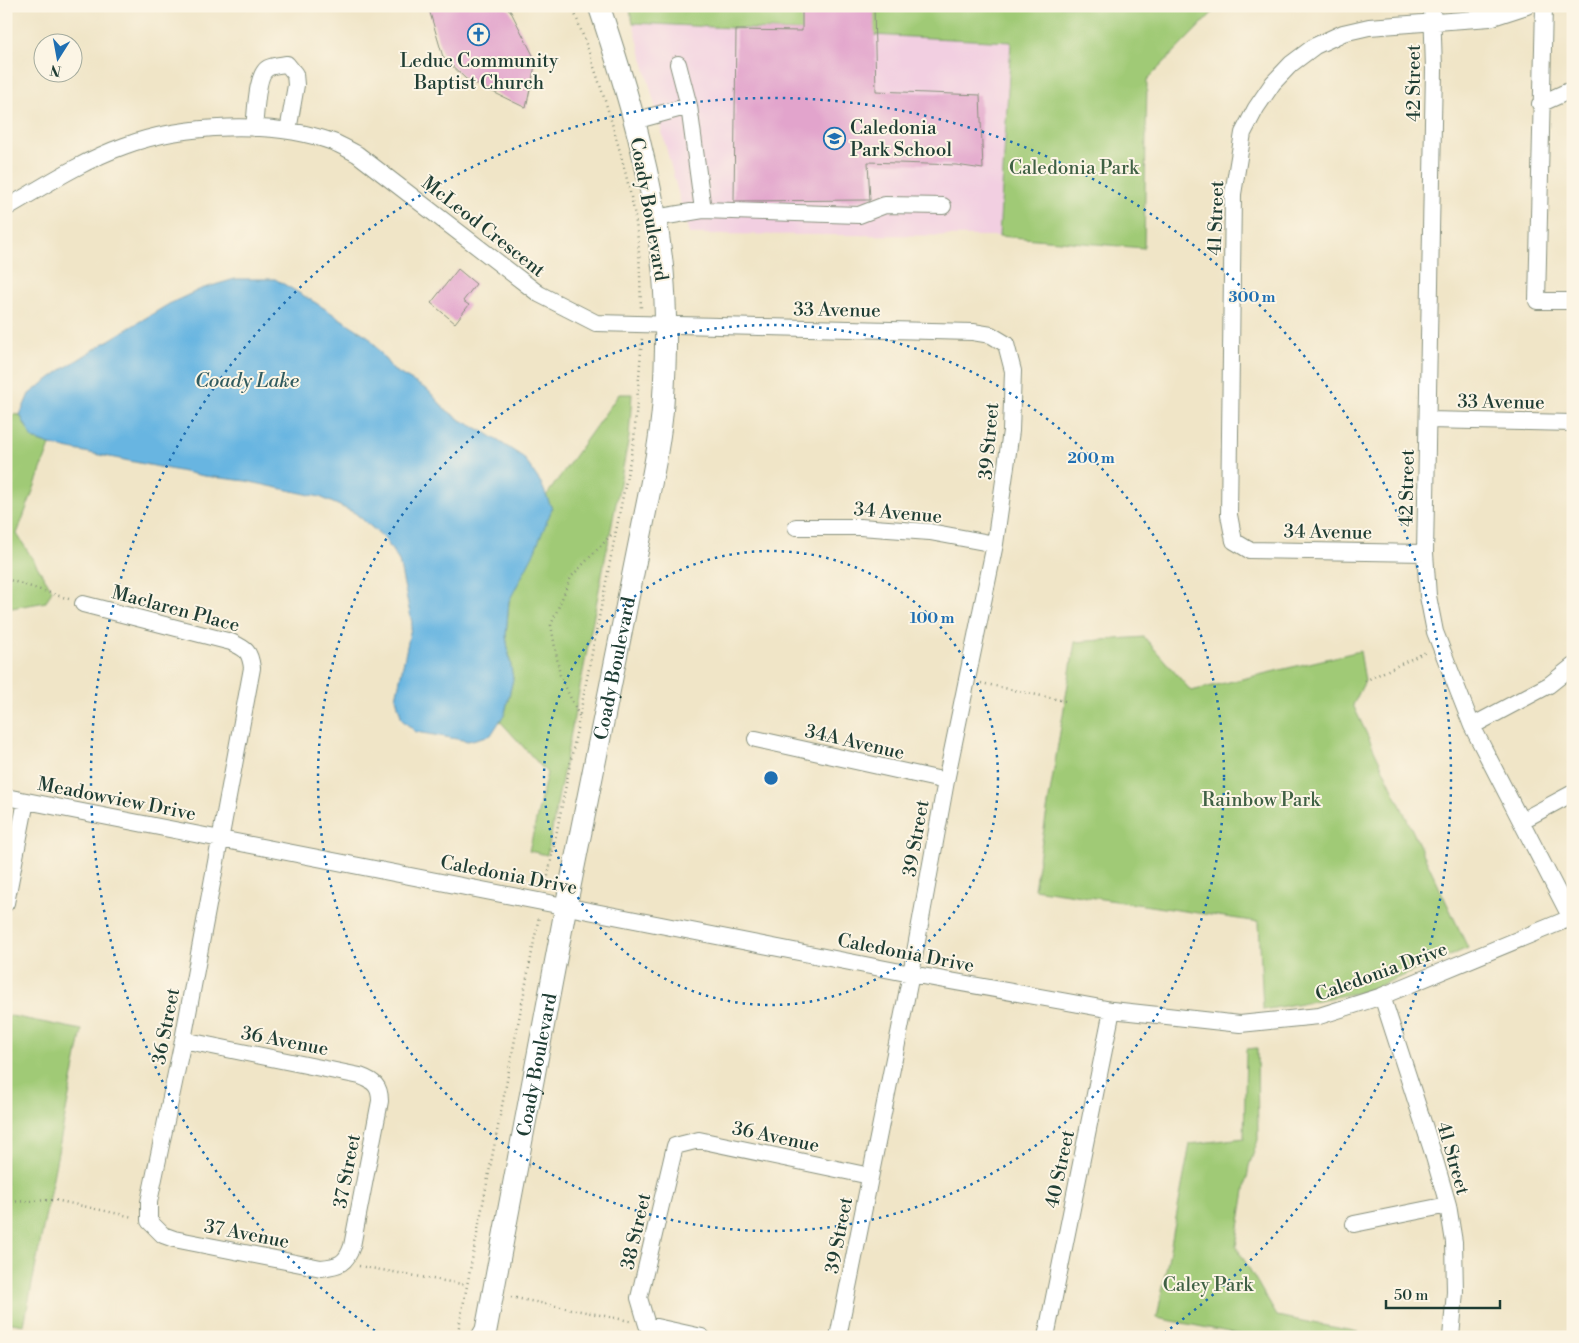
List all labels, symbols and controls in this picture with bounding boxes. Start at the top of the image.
church icon: Leduc Community Baptist Church [467,22,491,46]
north arrow [32,32,82,82]
street label: 42 Street [1402,44,1426,122]
place label: Leduc Community Baptist Church [400,49,559,95]
text: N [49,60,63,80]
place label: Caledonia Park School [850,116,952,162]
school or university icon: Caledonia Park School [822,126,846,150]
street label: Coady Boulevard [625,136,673,283]
park label: Caledonia Park [1009,156,1140,180]
street label: McLeod Crescent [417,171,550,283]
street label: 41 Street [1203,180,1229,256]
text: 300 m [1229,288,1276,307]
street label: 33 Avenue [793,297,881,323]
water label: Coady Lake [195,369,300,394]
street label: 33 Avenue [1457,389,1545,415]
street label: 39 Street [974,401,1004,481]
text: 200 m [1067,449,1115,468]
street label: 42 Street [1394,449,1420,527]
street label: 34 Avenue [853,497,943,529]
street label: 34 Avenue [1283,519,1373,545]
street label: Maclaren Place [109,580,242,638]
street label: Coady Boulevard [589,595,641,742]
text: 100 m [910,609,955,628]
street label: 34A Avenue [803,719,907,765]
centre of rings [762,769,780,787]
street label: Meadowview Drive [36,772,198,826]
park label: Rainbow Park [1202,788,1321,812]
street label: 39 Street [897,798,935,878]
street label: Caledonia Drive [438,850,579,900]
street label: Caledonia Drive [835,928,976,978]
street label: Caledonia Drive [1312,937,1451,1007]
street label: 36 Street [147,986,185,1067]
street label: Coady Boulevard [512,991,562,1139]
street label: 36 Avenue [239,1021,331,1061]
street label: 36 Avenue [730,1116,822,1158]
street label: 41 Street [1431,1119,1475,1198]
street label: 40 Street [1040,1128,1080,1211]
street label: 37 Street [328,1132,366,1210]
street label: 38 Street [616,1190,656,1272]
street label: 39 Street [820,1195,858,1276]
street label: 37 Avenue [202,1214,291,1254]
park label: Caley Park [1163,1273,1254,1297]
scale bar [1386,1278,1500,1310]
text: 50 m [1394,1286,1428,1305]

